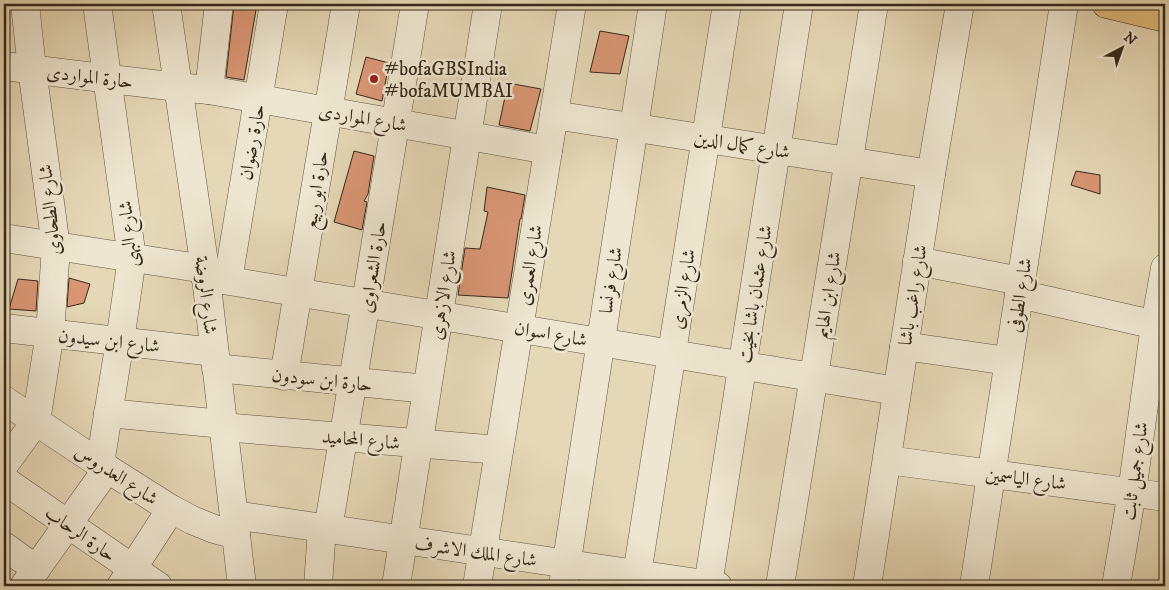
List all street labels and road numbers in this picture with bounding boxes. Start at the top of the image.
street label: حارة المواردى [45,61,134,94]
street label: شارع المواردى [316,99,409,141]
street label: حارة رضوان [234,102,270,182]
street label: شارع كمال الدين [692,127,792,167]
street label: حارة ابو ربيع [299,149,339,232]
street label: شارع الطحاوى [34,163,70,257]
street label: شارع البهى [114,199,146,268]
street label: حارة الشعراوى [355,220,392,315]
street label: شارع العمرى [513,223,551,308]
street label: شارع عثمان باشا بخيت [733,223,781,365]
street label: شارع راغب باشا [894,243,936,348]
street label: شارع فرنسا [595,245,631,316]
street label: شارع الزمرى [666,247,704,331]
street label: شارع الازهرى [425,249,465,342]
street label: شارع ابن الهايم [810,250,851,341]
street label: شارع الروضة [186,255,222,336]
street label: شارع الطوفى [1003,256,1041,335]
street label: شارع اسوان [512,317,589,355]
street label: شارع ابن سيدون [56,325,161,361]
street label: حارة ابن سودون [270,364,373,397]
street label: شارع جميل ثابت [1117,420,1157,522]
street label: شارع المحاميد [320,426,401,458]
street label: شارع العدروس [69,440,162,513]
street label: شارع الياسمين [984,463,1068,499]
street label: حارة الرحاب [40,501,120,567]
street label: شارع الملك الاشرف [413,533,538,575]

